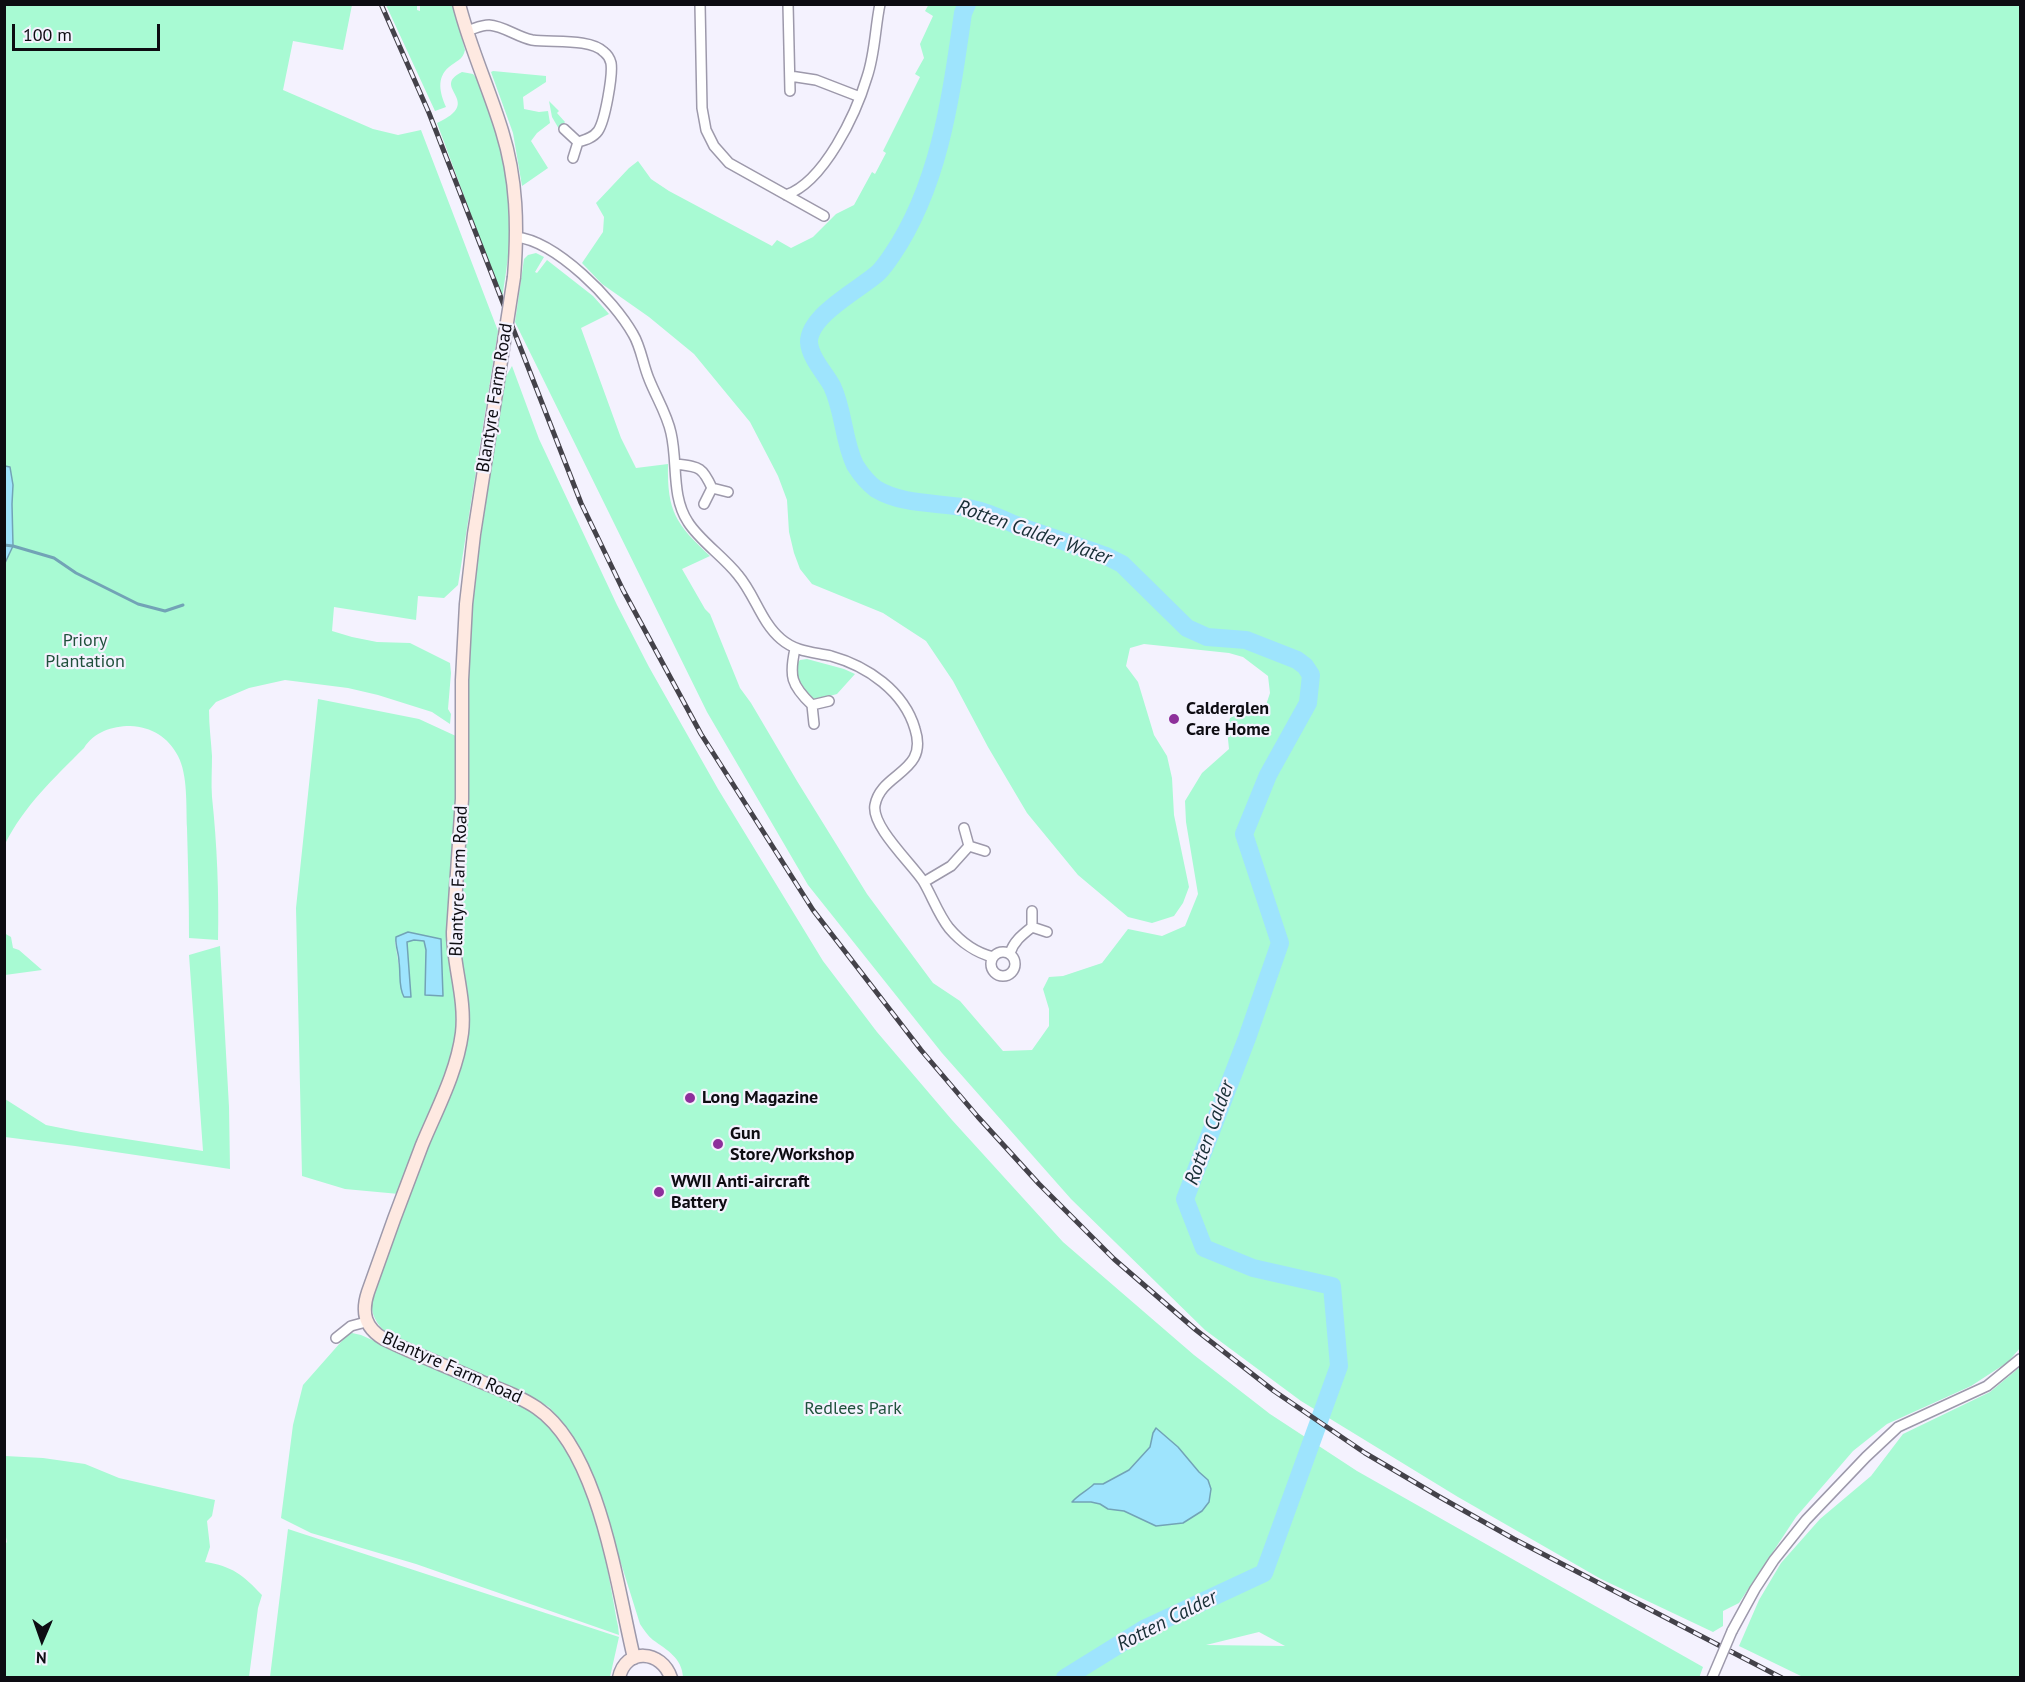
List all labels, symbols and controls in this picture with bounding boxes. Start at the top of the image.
scale bar [15,12,164,50]
text: 100 m [23,23,72,46]
street label: Blantyre Farm Road [473,322,517,474]
water label: Rotten Calder Water [954,495,1114,571]
park label: Priory Plantation [45,630,125,672]
place label: Calderglen Care Home [1186,698,1270,740]
marker: Calderglen Care Home [1167,712,1181,726]
street label: Blantyre Farm Road [446,805,472,957]
water label: Rotten Calder [1180,1078,1240,1188]
place label: Long Magazine [702,1087,818,1109]
marker: Long Magazine [683,1091,697,1105]
place label: Gun Store/Workshop [730,1123,854,1166]
marker: Gun Store/Workshop [711,1137,725,1151]
place label: WWII Anti-aircraft Battery [671,1171,810,1214]
marker: WWII Anti-aircraft Battery [652,1185,666,1199]
street label: Blantyre Farm Road [379,1327,525,1409]
park label: Redlees Park [804,1398,902,1420]
water label: Rotten Calder [1113,1586,1221,1656]
north arrow [12,1610,72,1670]
text: N [36,1648,47,1668]

